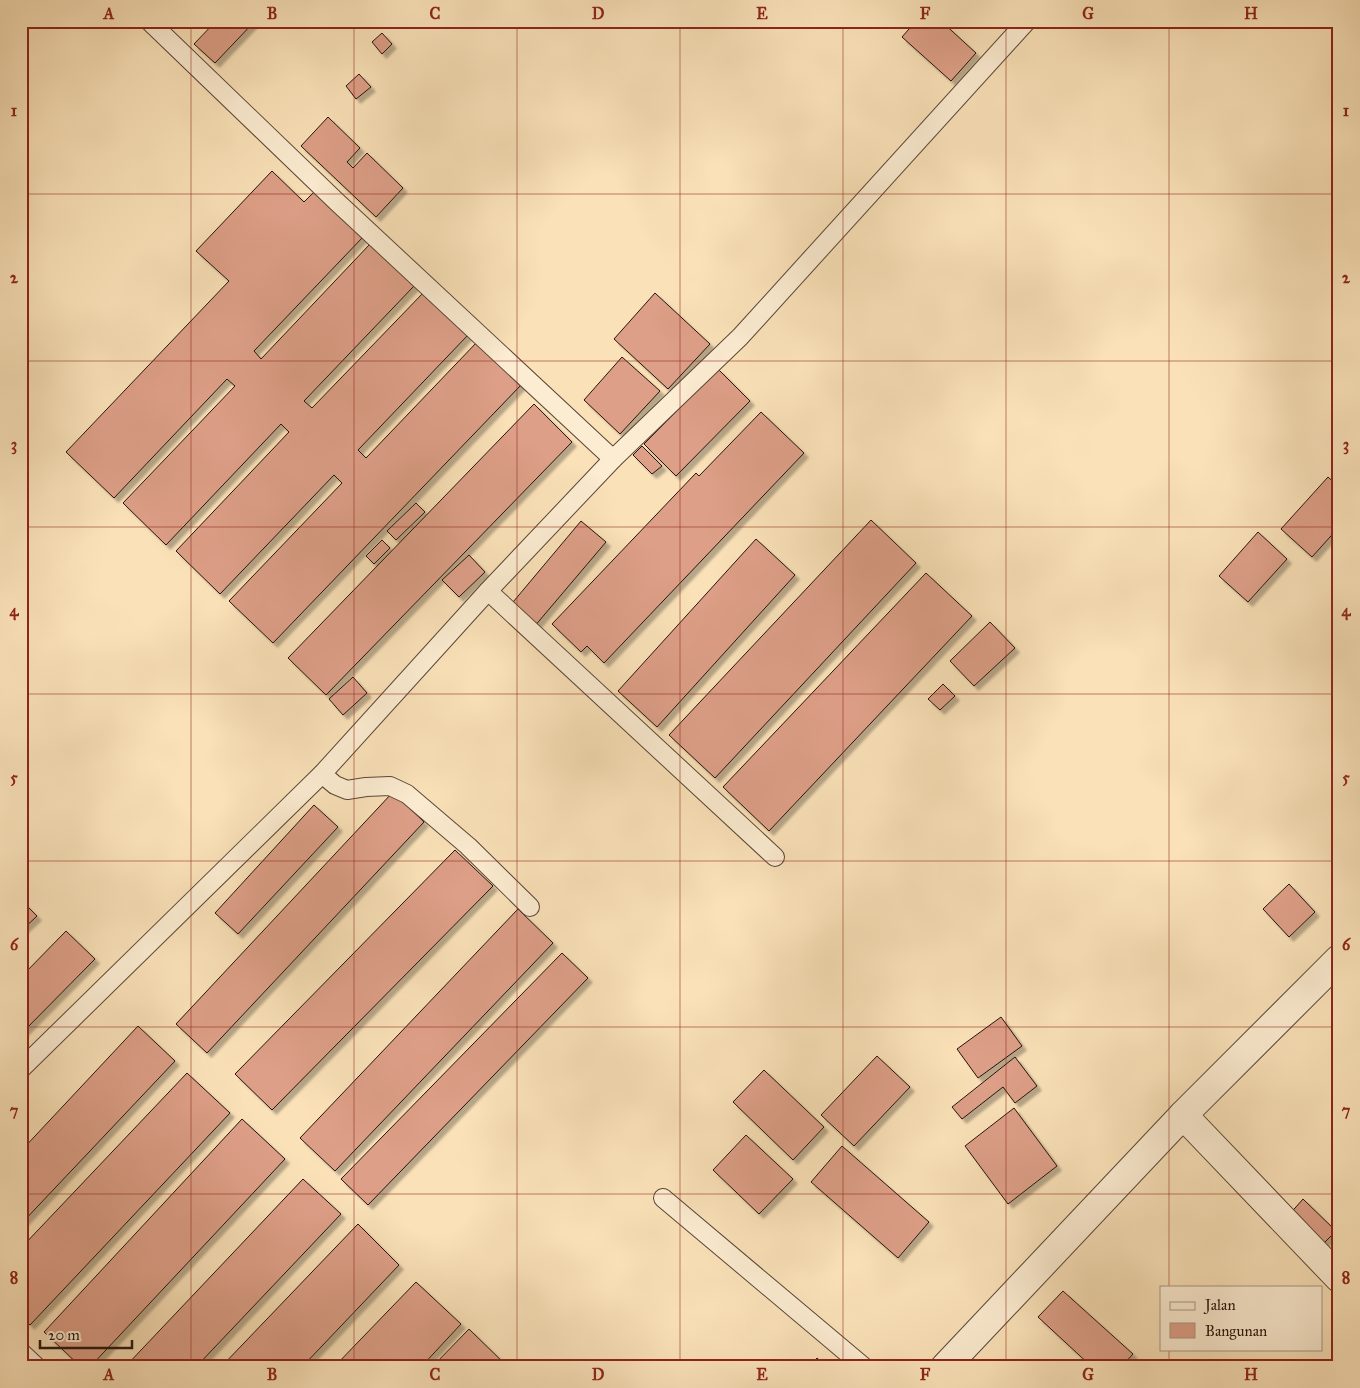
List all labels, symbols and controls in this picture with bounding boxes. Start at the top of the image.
text: A [103,4,115,23]
text: B [267,4,277,23]
text: C [430,4,441,23]
text: D [592,4,605,23]
text: E [756,4,768,23]
text: F [920,4,931,23]
text: G [1082,4,1094,23]
text: H [1244,4,1258,23]
text: 1 [11,101,18,120]
text: 1 [1343,101,1350,120]
text: 2 [10,268,19,287]
text: 2 [1342,268,1351,287]
text: 3 [11,435,17,455]
text: 3 [1343,435,1349,455]
text: 4 [10,601,20,621]
text: 4 [1342,601,1352,621]
text: 5 [10,768,18,787]
text: 5 [1342,768,1350,787]
text: 6 [10,935,19,954]
text: 6 [1342,935,1351,954]
text: 7 [10,1101,19,1120]
text: 7 [1342,1101,1351,1120]
text: 8 [10,1268,18,1287]
text: 8 [1342,1268,1350,1287]
legend [1160,1286,1322,1350]
text: Jalan [1203,1296,1236,1315]
scale bar [40,1318,132,1350]
text: Bangunan [1205,1322,1267,1340]
text: 20 m [48,1326,80,1344]
text: A [103,1365,115,1384]
text: B [267,1365,277,1384]
text: C [430,1365,441,1384]
text: D [592,1365,605,1384]
text: E [756,1365,768,1384]
text: F [920,1365,931,1384]
text: G [1082,1365,1094,1384]
text: H [1244,1365,1258,1384]

